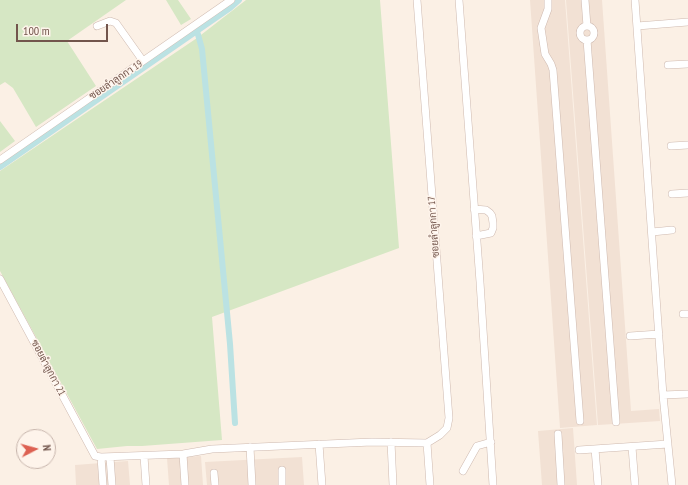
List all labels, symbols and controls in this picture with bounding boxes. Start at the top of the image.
scale bar [18,16,110,42]
text: 100 m [23,23,50,38]
street label: ซอยลำลูกกา 19 [87,58,145,102]
street label: ซอยลำลูกกา 17 [426,196,442,258]
street label: ซอยลำลูกกา 21 [28,338,68,398]
north arrow [16,429,56,469]
text: N [40,444,54,452]

